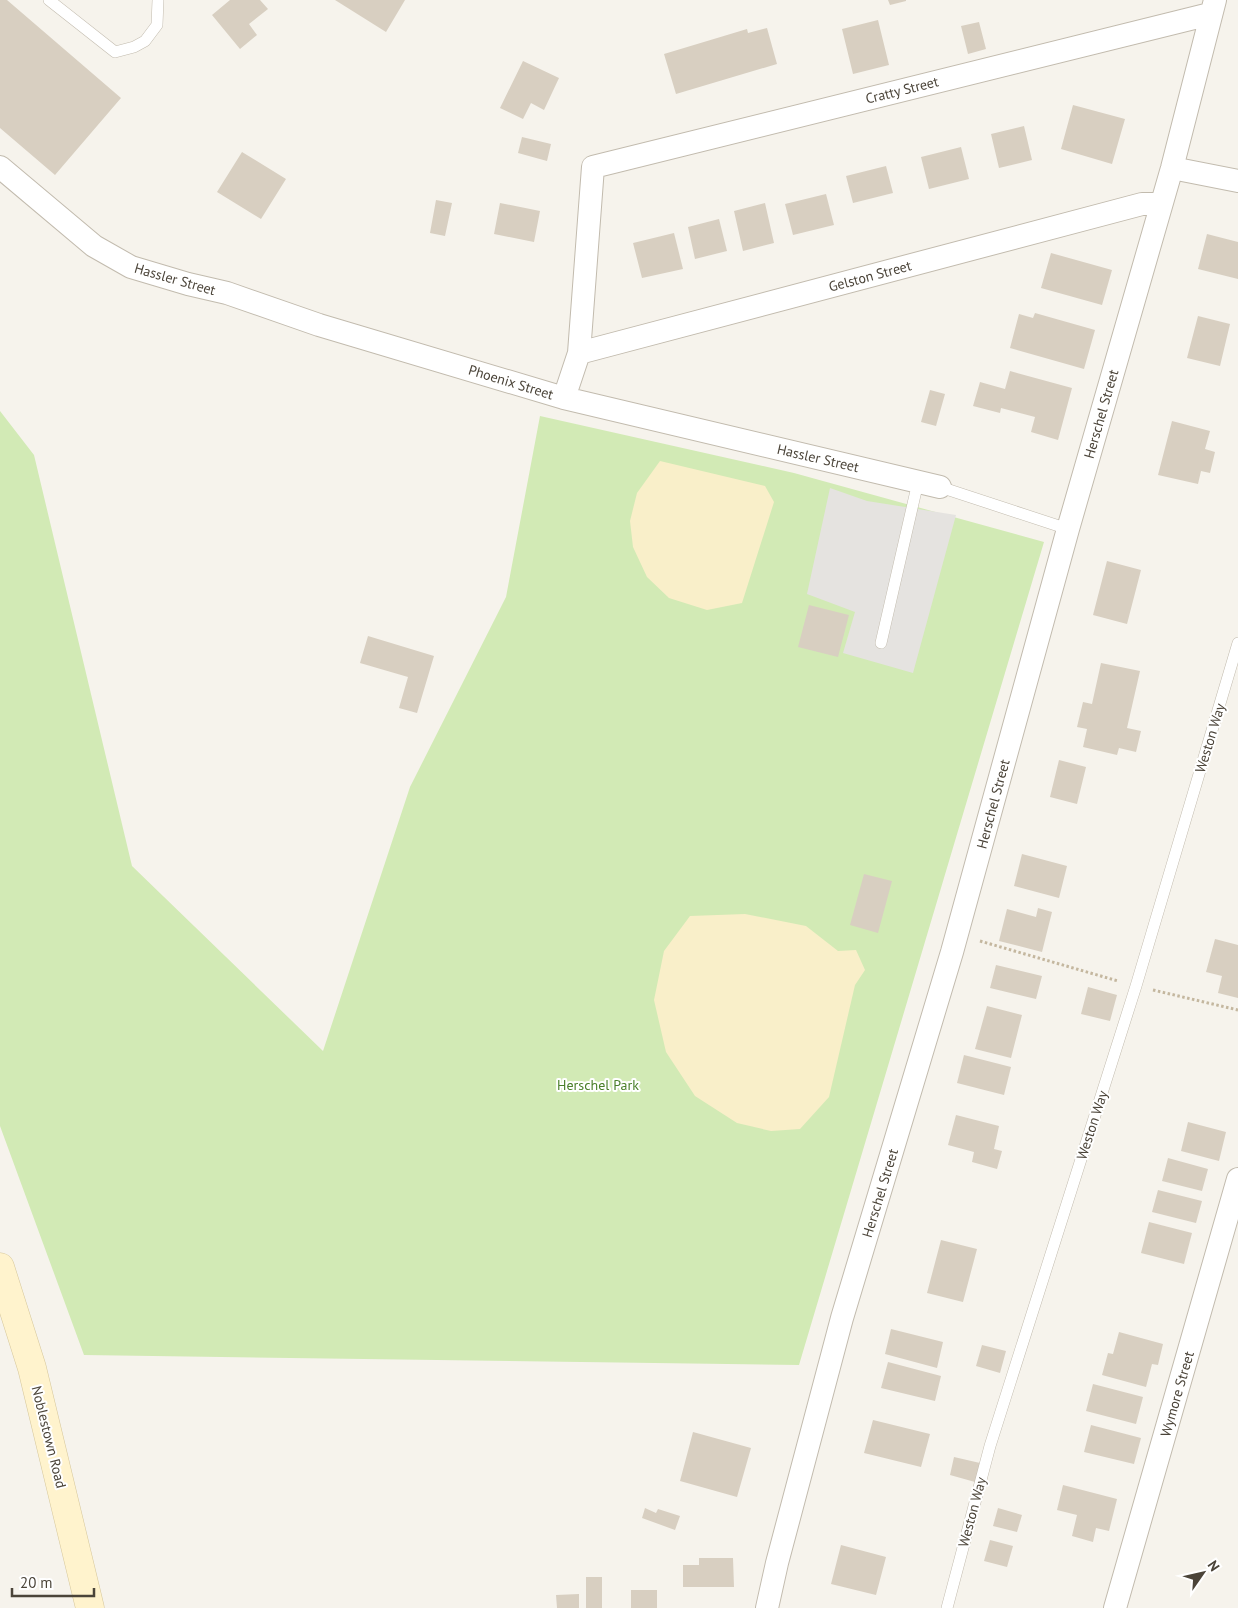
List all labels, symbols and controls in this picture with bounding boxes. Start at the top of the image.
street label: Cratty Street [864,72,941,108]
street label: Gelston Street [827,256,914,296]
street label: Hassler Street [132,259,218,299]
street label: Phoenix Street [466,361,556,404]
street label: Herschel Street [1080,367,1122,461]
street label: Hassler Street [775,440,861,476]
street label: Weston Way [1191,701,1229,775]
street label: Herschel Street [972,757,1014,851]
park label: Herschel Park [557,1076,639,1094]
street label: Weston Way [1072,1088,1112,1162]
street label: Herschel Street [858,1146,902,1240]
street label: Wymore Street [1156,1349,1198,1439]
street label: Noblestown Road [28,1384,70,1490]
street label: Weston Way [954,1475,990,1549]
north arrow [1178,1548,1228,1598]
text: N [1204,1557,1224,1575]
scale bar [12,1566,95,1598]
text: 20 m [20,1573,53,1592]

